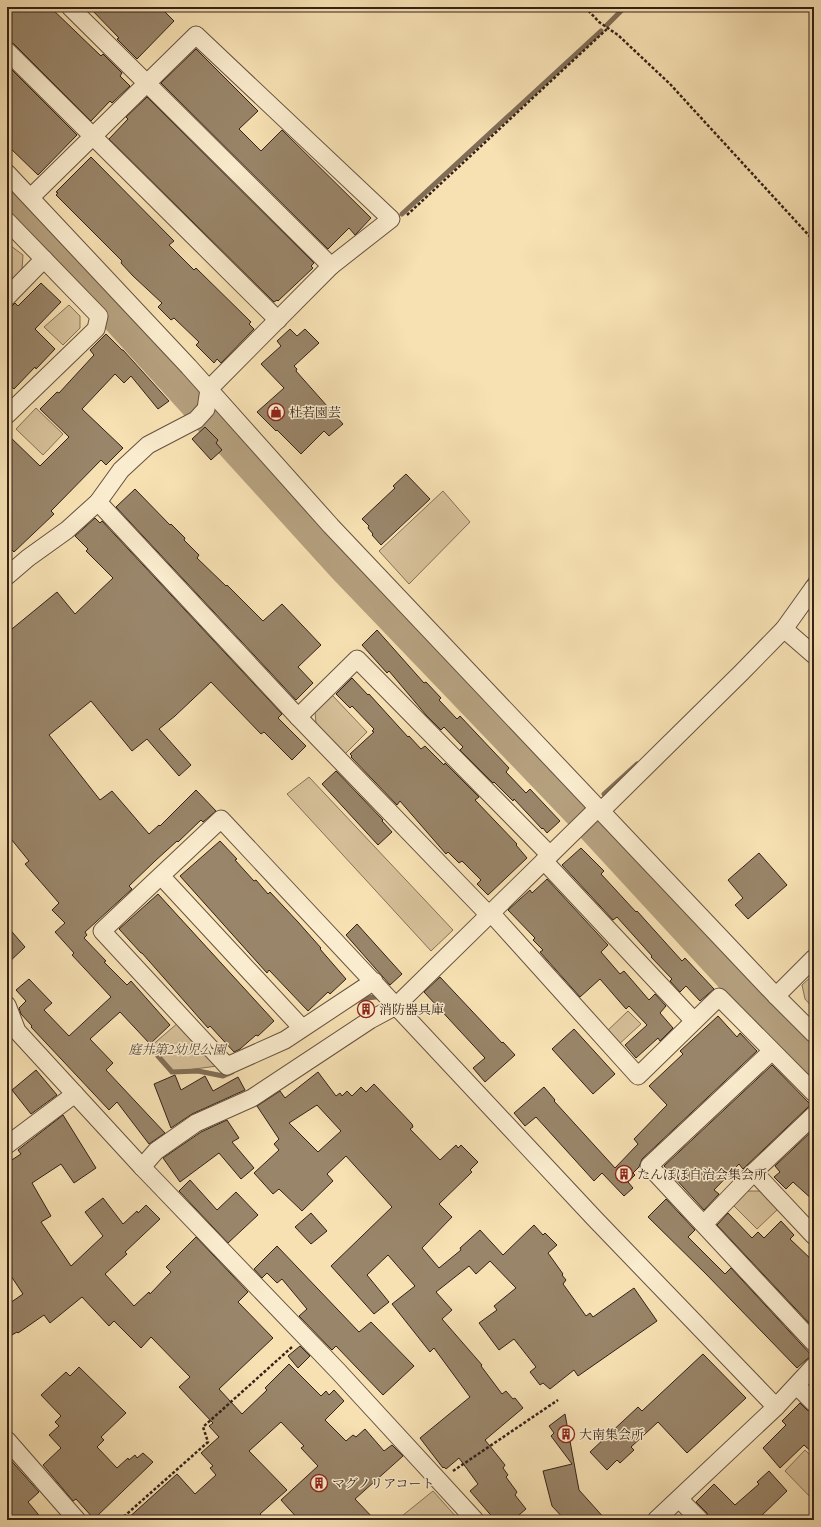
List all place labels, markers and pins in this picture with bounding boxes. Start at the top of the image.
shop icon: 杜若園芸 [266,402,286,422]
place label: 杜若園芸 [289,404,341,422]
building icon: 消防器具庫 [356,999,376,1019]
place label: 消防器具庫 [379,1001,444,1019]
building icon: たんぽぽ自治会集会所 [614,1164,634,1184]
place label: たんぽぽ自治会集会所 [637,1166,767,1184]
building icon: 大南集会所 [556,1424,576,1444]
place label: 大南集会所 [579,1426,644,1444]
building icon: マグノリアコート [309,1473,329,1493]
place label: マグノリアコート [332,1475,435,1493]

